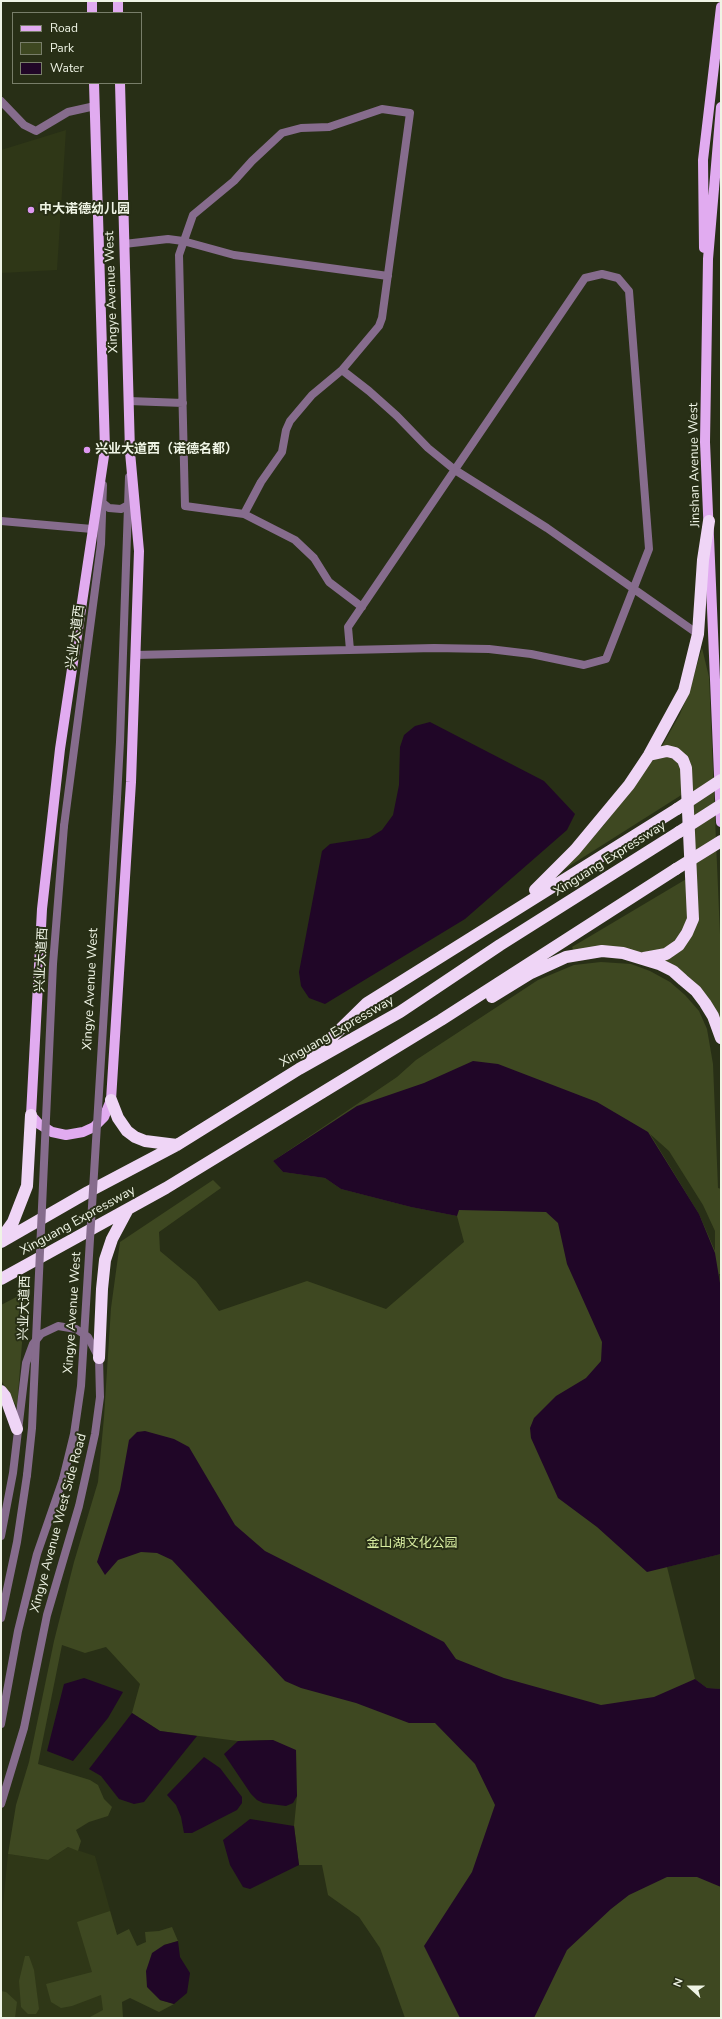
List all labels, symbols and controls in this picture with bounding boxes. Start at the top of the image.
legend [12,12,142,84]
text: Road [50,20,78,36]
text: Park [50,40,74,56]
text: Water [50,60,84,76]
place label: 中大诺德幼儿园 [39,202,130,218]
marker: 中大诺德幼儿园 [26,205,36,215]
street label: Xingye Avenue West [102,231,122,353]
street label: Jinshan Avenue West [686,403,704,527]
place label: 兴业大道西（诺德名都） [95,442,238,458]
marker: 兴业大道西（诺德名都） [82,445,92,455]
street label: 兴业大道西 [64,604,88,670]
street label: Xinguang Expressway [551,818,669,900]
street label: 兴业大道西 [33,927,51,993]
street label: Xingye Avenue West [80,928,102,1050]
street label: Xinguang Expressway [277,993,397,1071]
street label: Xinguang Expressway [18,1183,138,1259]
street label: Xingye Avenue West [61,1252,85,1374]
street label: 兴业大道西 [16,1275,34,1341]
street label: Xingye Avenue West Side Road [28,1432,90,1614]
park label: 金山湖文化公园 [367,1536,457,1552]
north arrow [670,1967,710,2007]
text: N [670,1976,687,1989]

